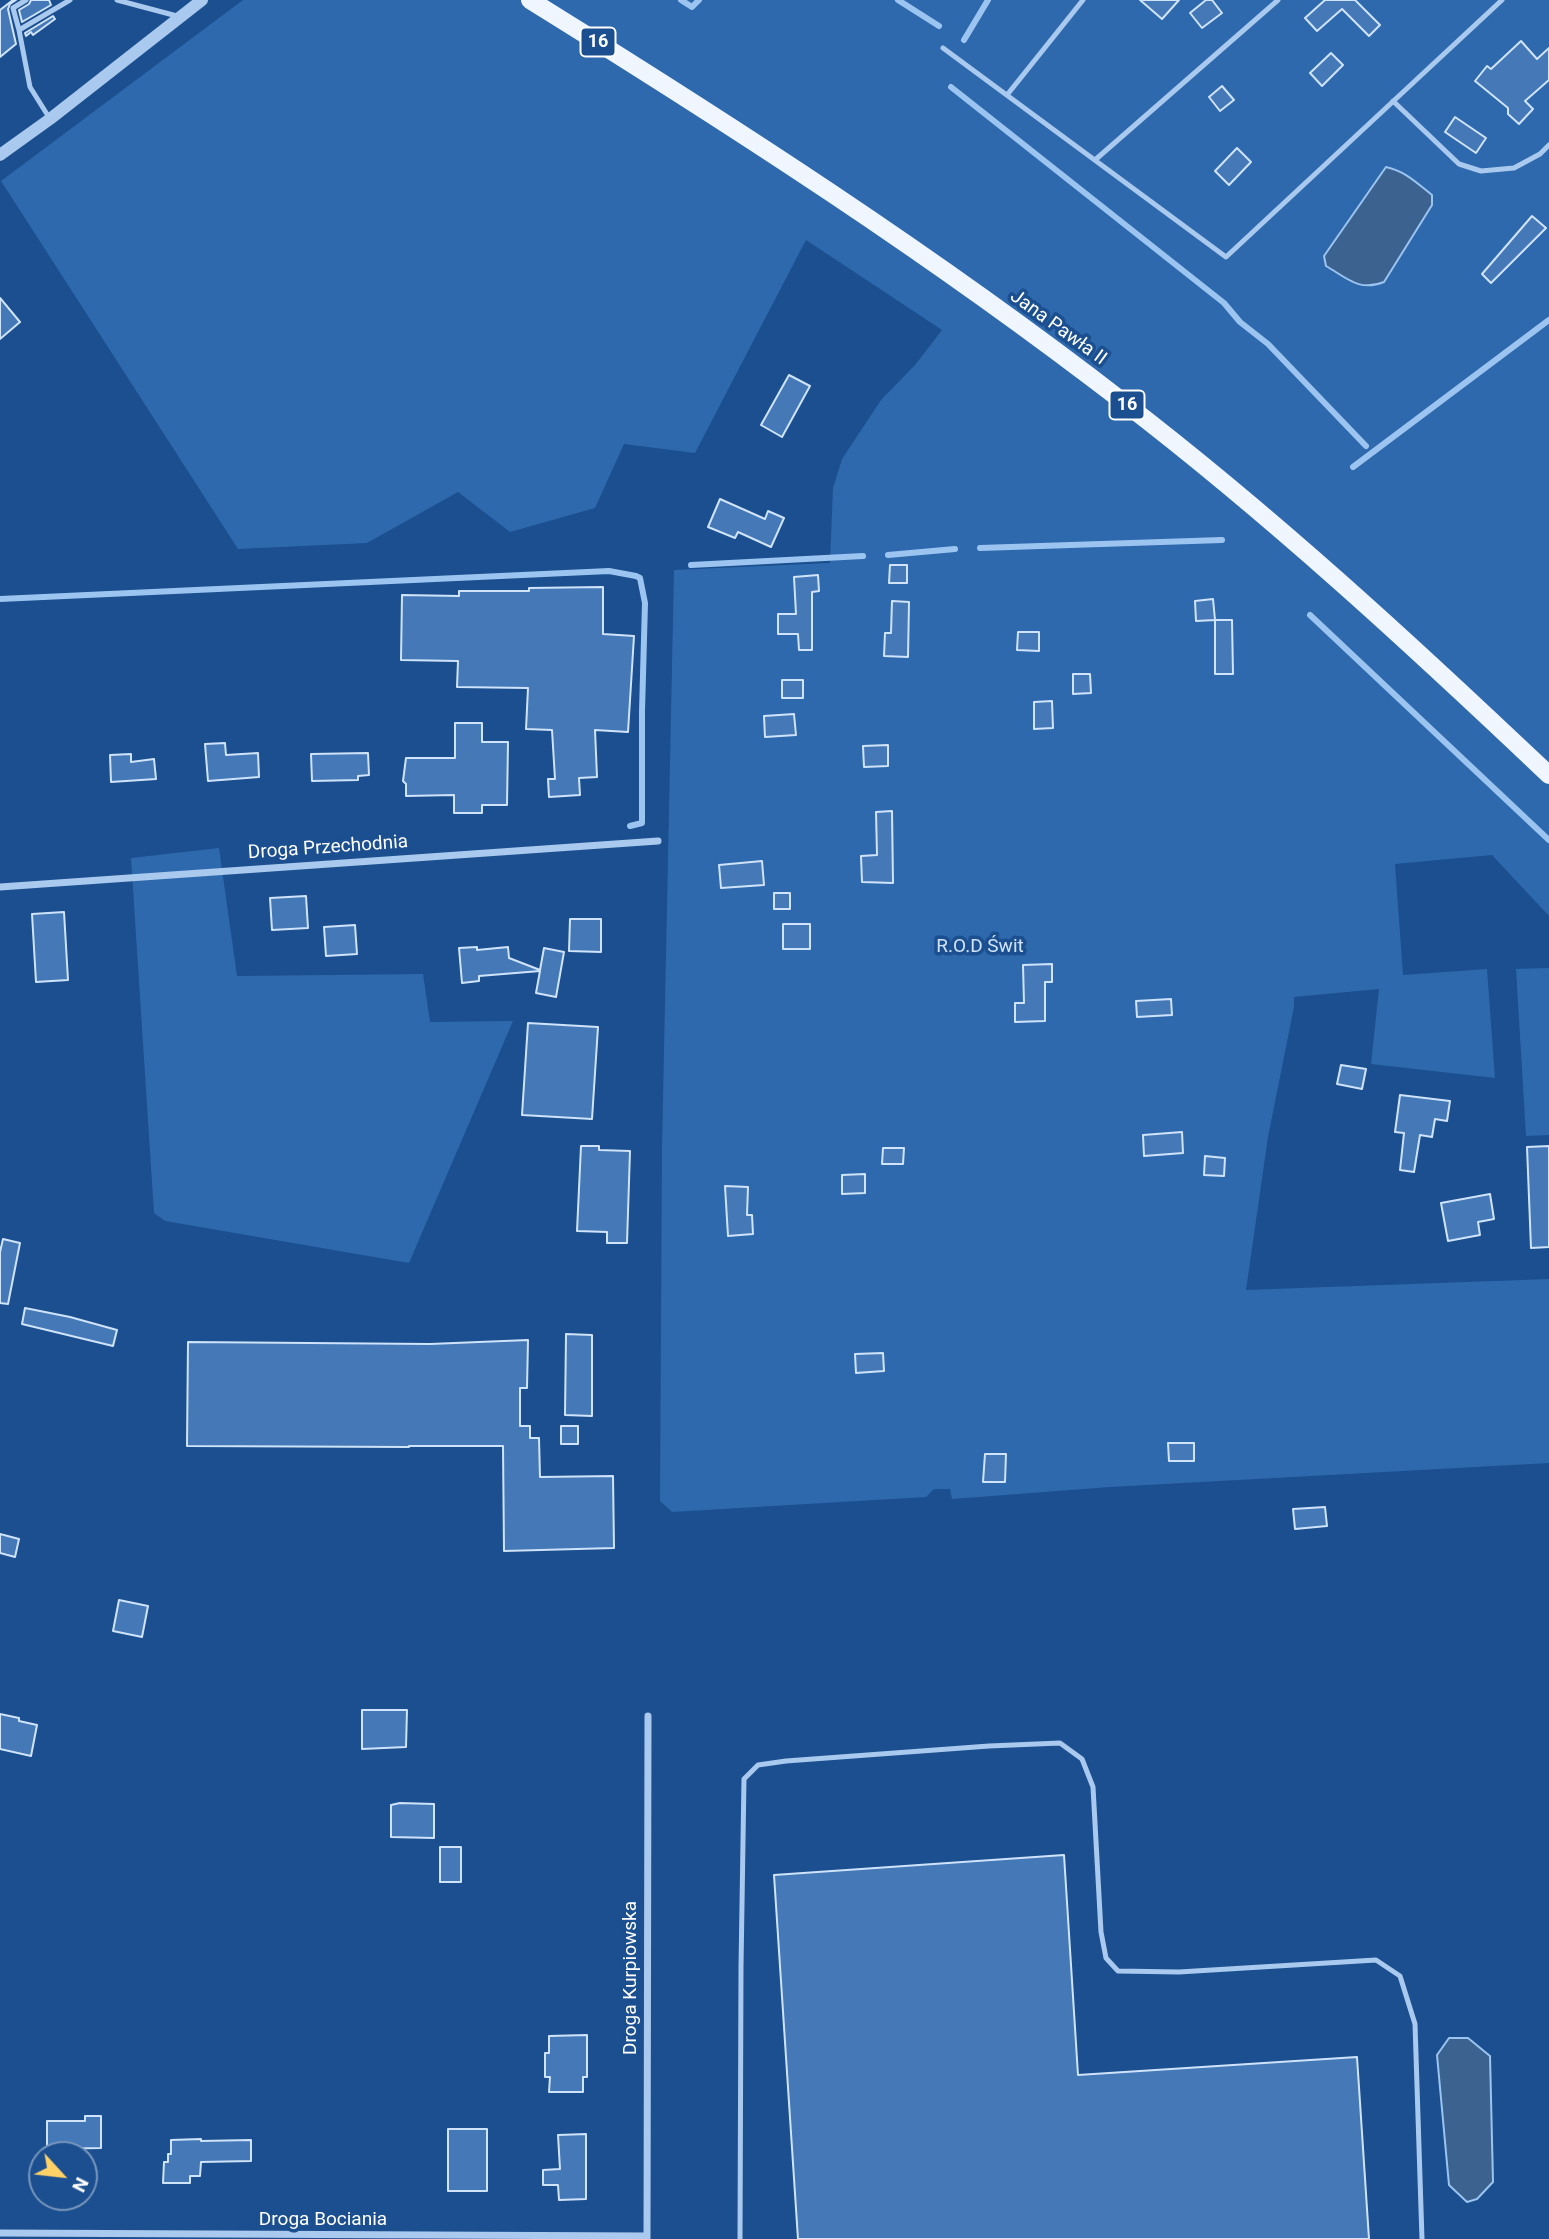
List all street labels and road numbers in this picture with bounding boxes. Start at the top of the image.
road number: 16 [580,28,616,56]
street label: Jana Pawła II [1005,285,1111,371]
road number: 16 [1110,390,1144,419]
street label: Droga Przechodnia [247,831,409,865]
street label: Droga Kurpiowska [620,1901,642,2055]
street label: Droga Bociania [259,2209,387,2231]

